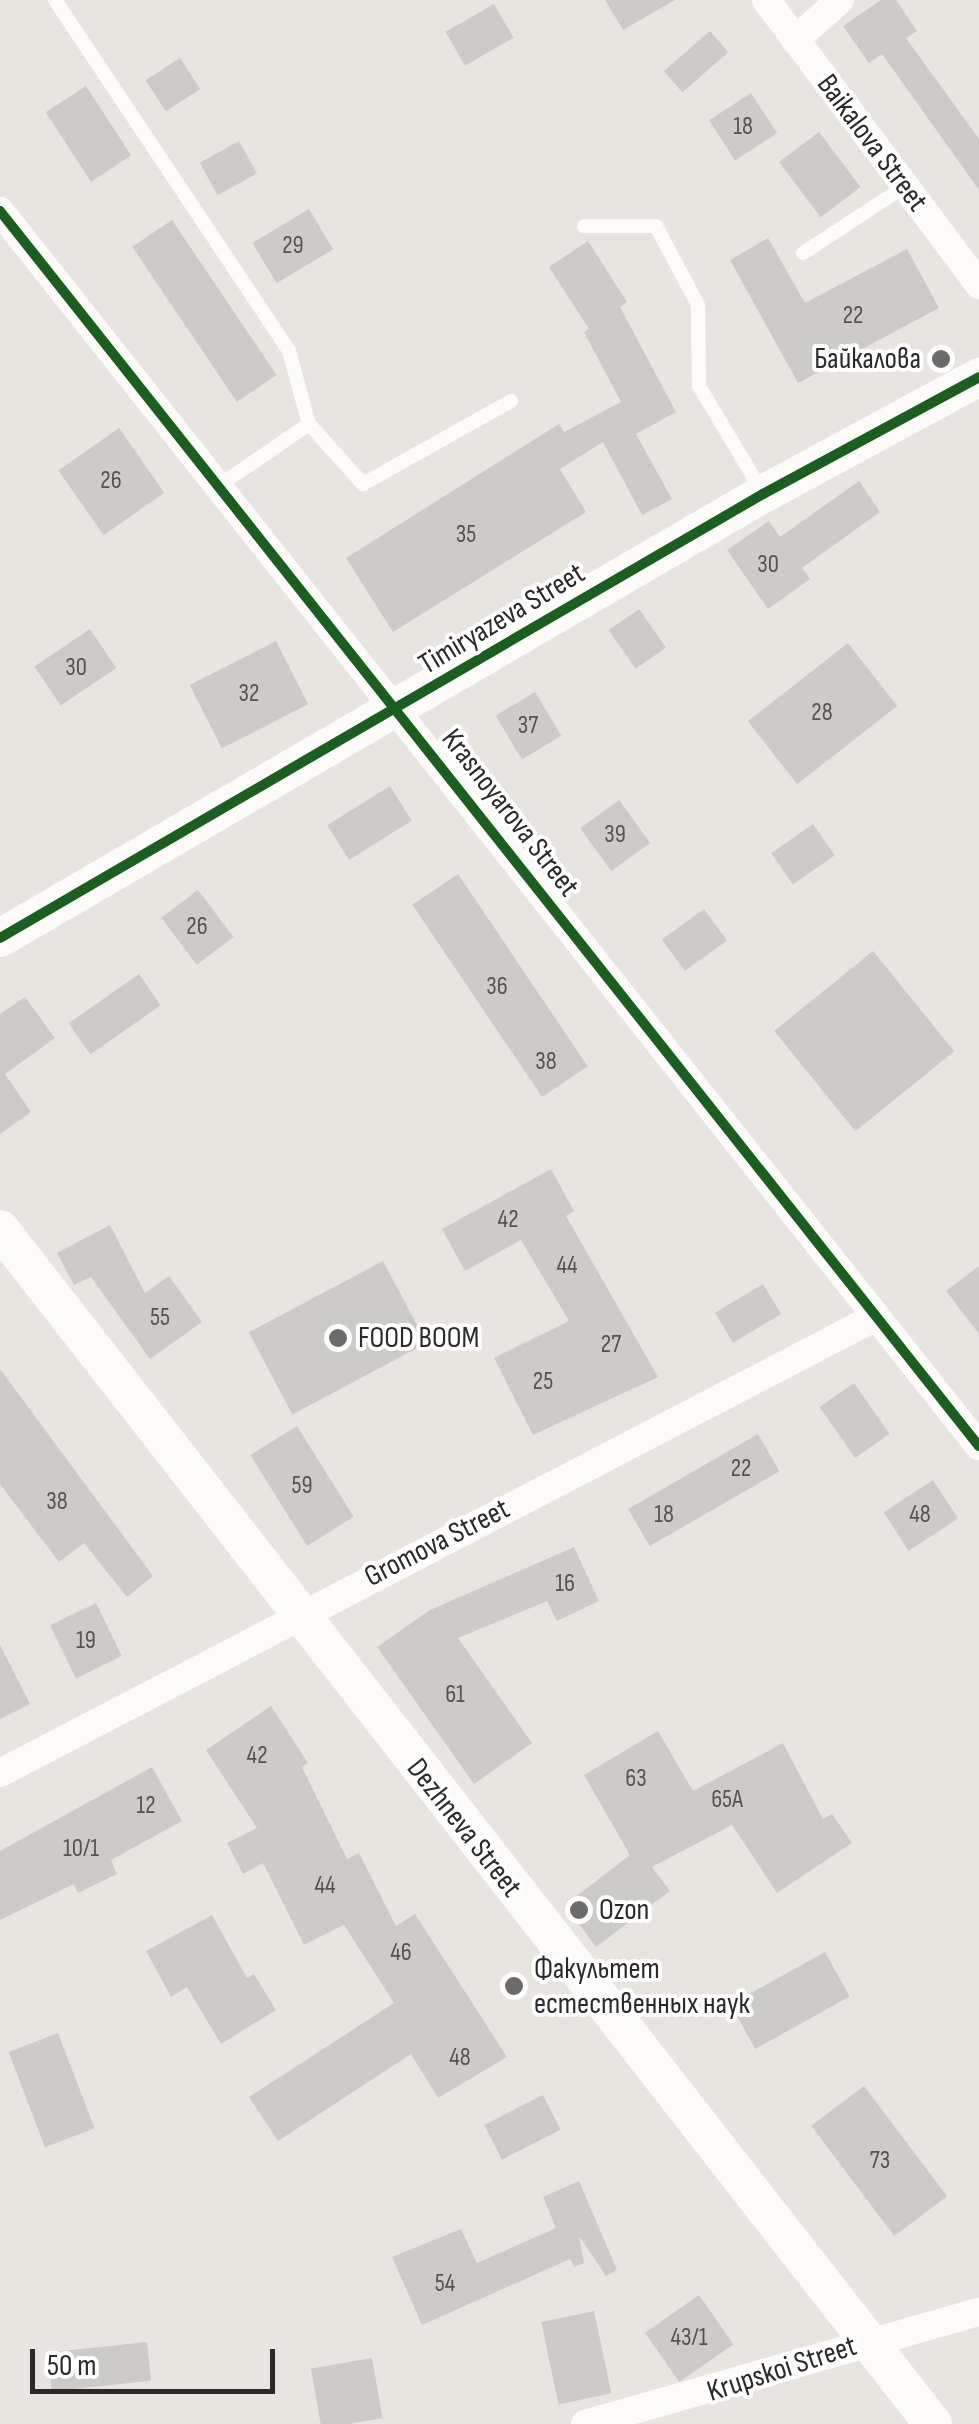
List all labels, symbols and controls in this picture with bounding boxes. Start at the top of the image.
street label: Baikalova Street [809,67,935,219]
house number: 18 [733,112,753,142]
house number: 29 [282,231,304,261]
house number: 22 [843,301,863,331]
place label: Байкалова [814,341,921,377]
marker: Байкалова [930,348,952,370]
house number: 26 [100,466,122,496]
house number: 35 [456,520,476,550]
house number: 30 [757,550,779,580]
street label: Timiryazeva Street [413,555,591,683]
house number: 30 [65,653,87,683]
house number: 32 [239,679,259,709]
house number: 28 [811,698,833,728]
house number: 37 [518,711,538,741]
street label: Krasnoyarova Street [433,722,587,904]
house number: 39 [604,820,626,850]
house number: 26 [186,912,208,942]
house number: 36 [486,972,508,1002]
house number: 38 [535,1047,557,1077]
house number: 42 [498,1205,518,1235]
house number: 44 [557,1251,577,1281]
house number: 55 [150,1303,170,1333]
place label: FOOD BOOM [358,1320,479,1356]
marker: FOOD BOOM [327,1327,349,1349]
house number: 27 [601,1330,621,1360]
house number: 25 [533,1367,553,1397]
house number: 22 [731,1454,751,1484]
house number: 59 [291,1471,313,1501]
house number: 38 [46,1487,68,1517]
street label: Gromova Street [359,1491,515,1595]
house number: 18 [654,1500,674,1530]
house number: 48 [909,1500,931,1530]
house number: 16 [555,1569,575,1599]
house number: 19 [76,1626,96,1656]
house number: 61 [445,1680,465,1710]
house number: 42 [247,1741,267,1771]
street label: Dezhneva Street [399,1752,529,1904]
house number: 63 [625,1764,647,1794]
house number: 65А [711,1785,743,1815]
house number: 12 [136,1791,156,1821]
house number: 10/1 [63,1834,99,1864]
house number: 44 [315,1871,335,1901]
place label: Ozon [599,1892,649,1928]
marker: Ozon [568,1899,590,1921]
house number: 46 [390,1938,412,1968]
place label: Факультет естественных наук [534,1951,750,2022]
marker: Факультет естественных наук [503,1975,525,1997]
house number: 48 [449,2043,471,2073]
house number: 73 [870,2146,890,2176]
house number: 54 [435,2269,455,2299]
house number: 43/1 [670,2323,708,2353]
street label: Krupskoi Street [703,2328,861,2410]
scale bar [35,2329,280,2391]
text: 50 m [47,2348,96,2384]

